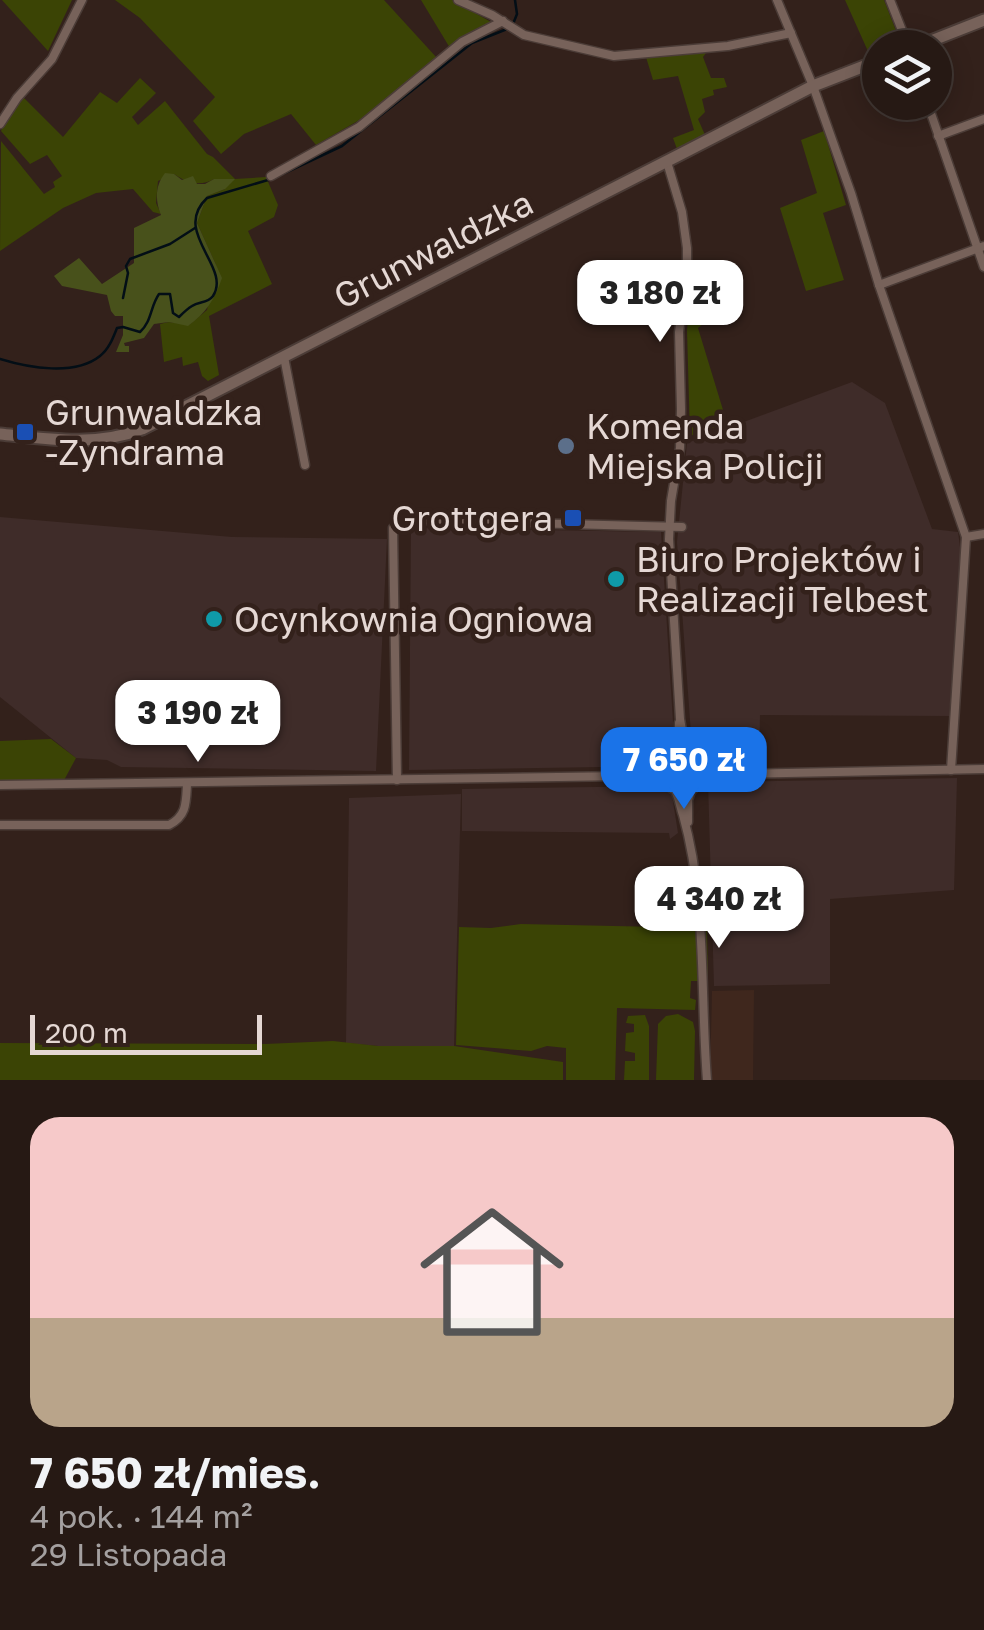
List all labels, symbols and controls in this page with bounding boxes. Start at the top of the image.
map controls [862,30,952,120]
button: layers [862,30,952,120]
street label: Grunwaldzka [327,181,539,317]
pin: 3 180 zł [557,260,763,345]
text: 3 180 zł [599,273,721,311]
place label: Grunwaldzka -Zyndrama [45,391,263,473]
place label: Komenda Miejska Policji [586,405,824,487]
marker: Grunwaldzka -Zyndrama [14,421,36,443]
marker: Komenda Miejska Policji [555,435,577,457]
place label: Grottgera [391,497,553,539]
marker: Grottgera [562,507,584,529]
place label: Biuro Projektów i Realizacji Telbest [636,538,929,620]
marker: Biuro Projektów i Realizacji Telbest [605,568,627,590]
place label: Ocynkownia Ogniowa [234,598,593,640]
marker: Ocynkownia Ogniowa [203,608,225,630]
pin: 3 190 zł [95,680,301,765]
text: 3 190 zł [137,693,259,731]
pin: 7 650 zł [581,727,787,812]
text: 7 650 zł [623,740,745,778]
pin: 4 340 zł [616,866,822,951]
text: 4 340 zł [657,879,781,917]
scale bar [30,1010,262,1054]
text: 200 m [45,1016,128,1049]
icon: home [402,1182,582,1362]
text: 7 650 zł/mies. [30,1447,321,1497]
text: 4 pok. · 144 m² [30,1497,252,1535]
text: 29 Listopada [30,1535,227,1573]

